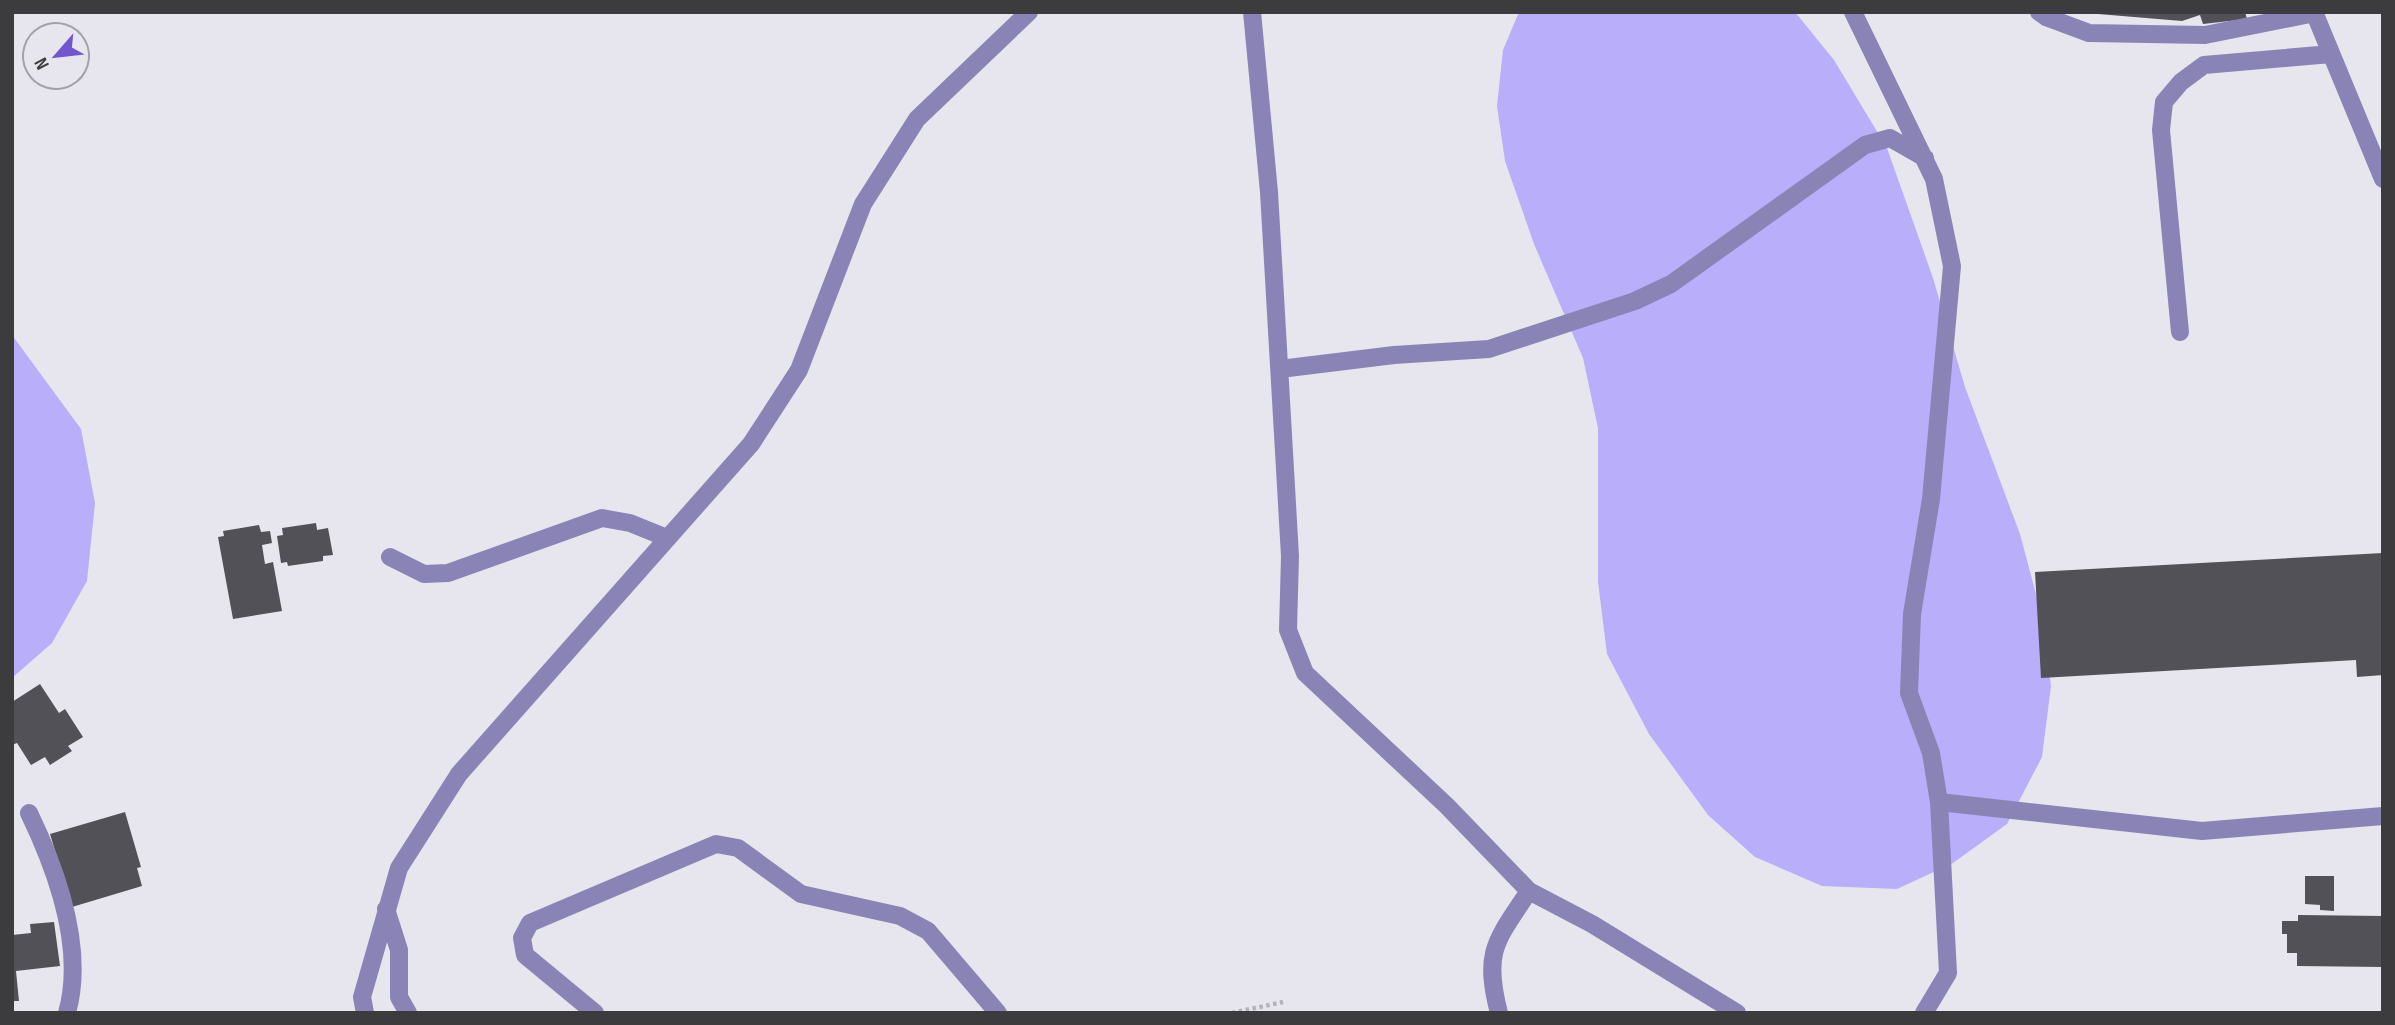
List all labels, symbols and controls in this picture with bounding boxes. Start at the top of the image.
north arrow [21,21,91,91]
text: N [30,53,55,73]

